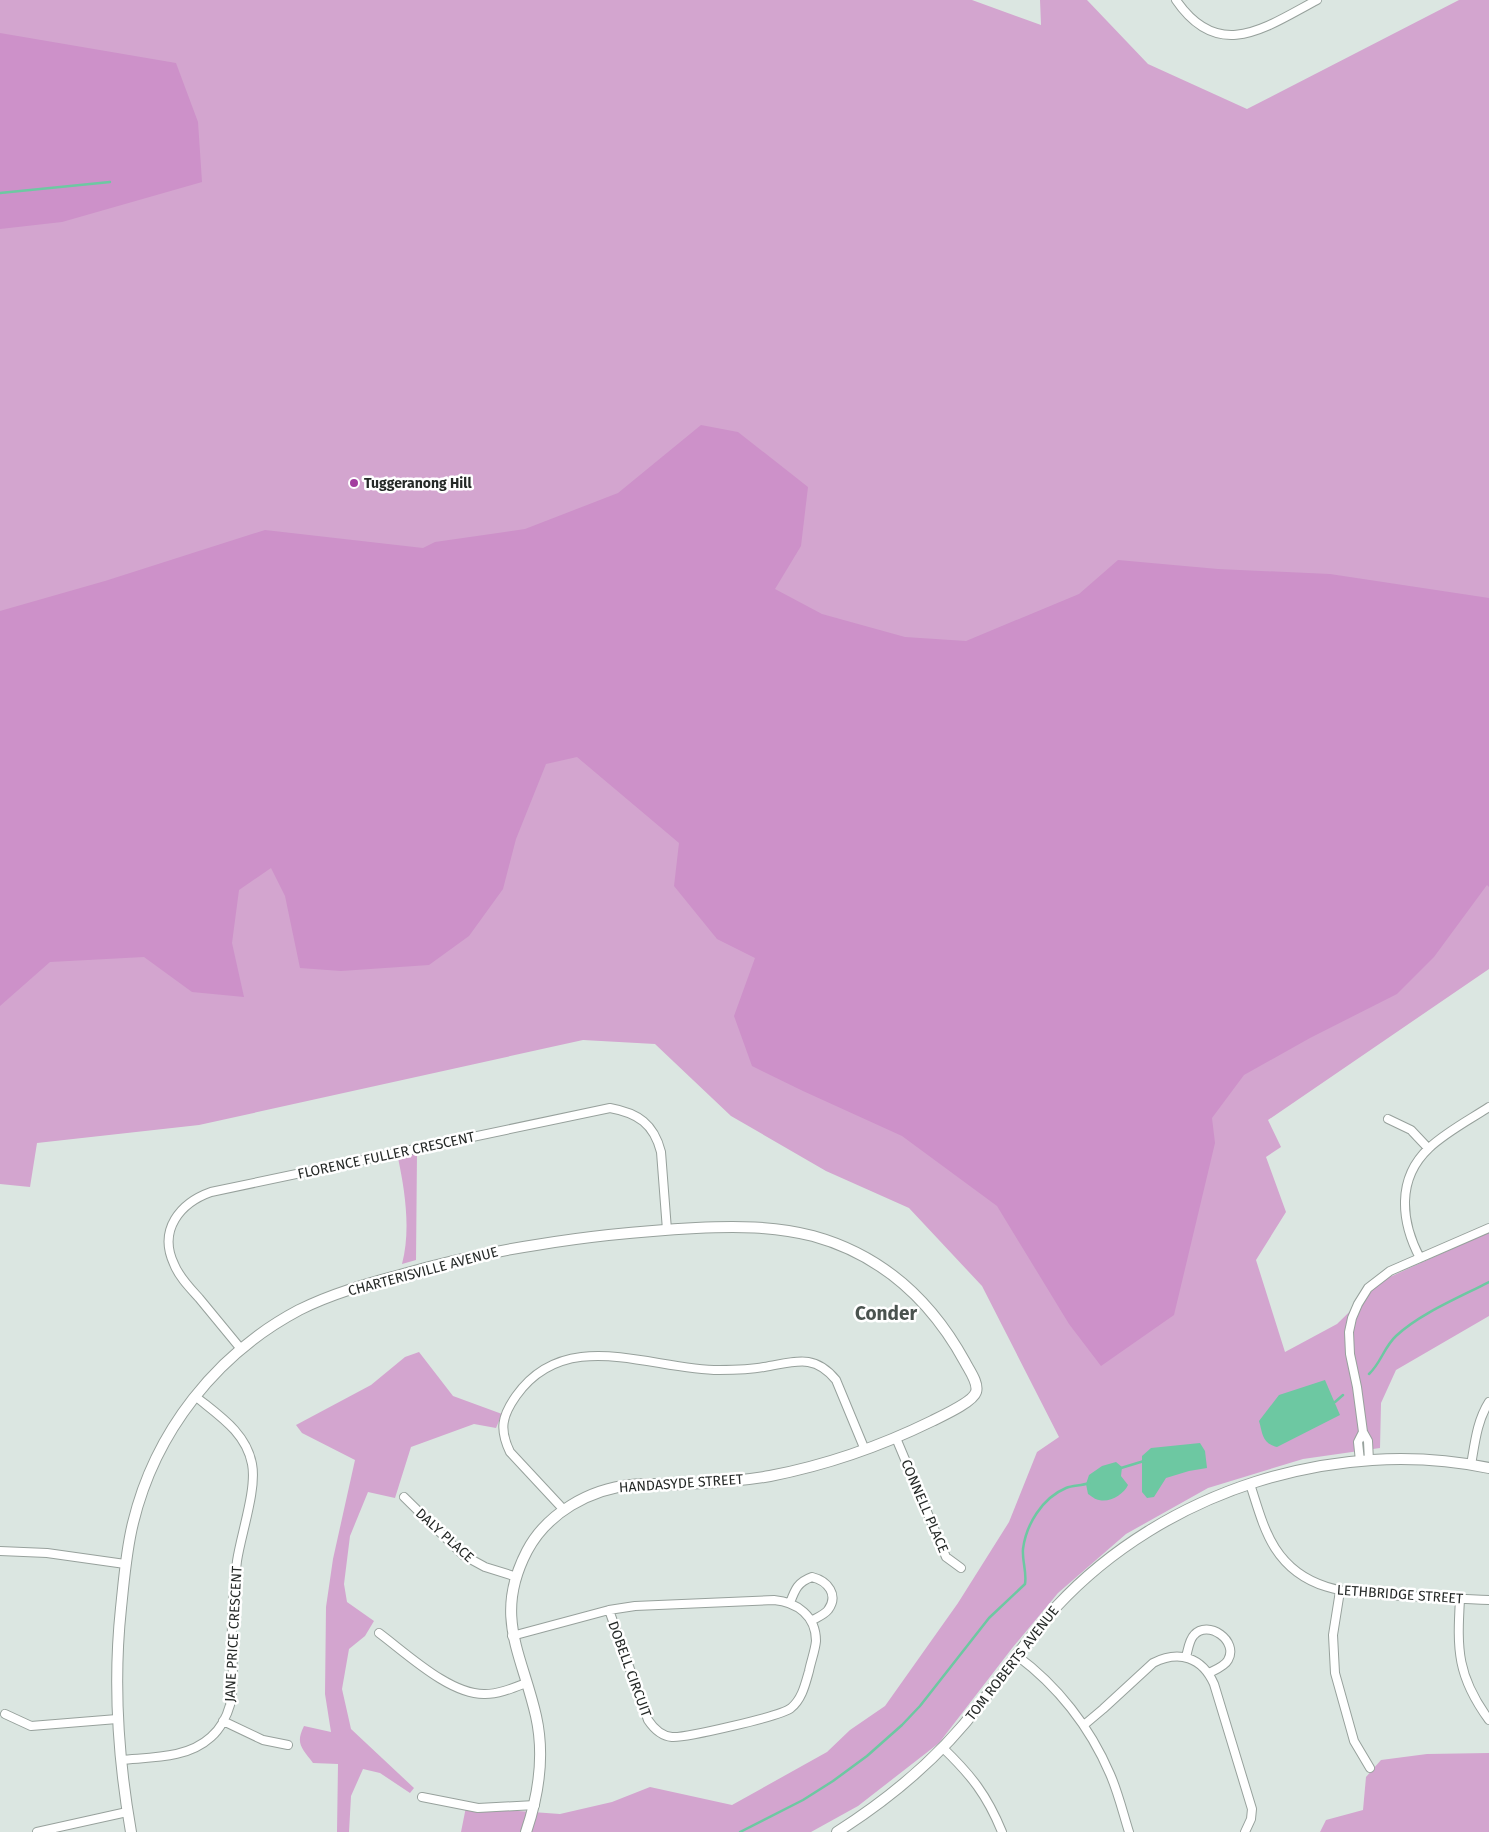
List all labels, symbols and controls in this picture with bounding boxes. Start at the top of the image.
place label: Tuggeranong Hill [364,475,472,492]
marker: Tuggeranong Hill [348,477,360,489]
street label: FLORENCE FULLER CRESCENT [296,1128,477,1183]
street label: CHARTERISVILLE AVENUE [346,1243,500,1300]
district label: Conder [855,1302,917,1325]
street label: CONNELL PLACE [897,1457,952,1555]
street label: HANDASYDE STREET [618,1471,744,1496]
street label: DALY PLACE [412,1505,477,1566]
street label: JANE PRICE CRESCENT [221,1565,246,1703]
street label: LETHBRIDGE STREET [1336,1582,1464,1607]
street label: TOM ROBERTS AVENUE [962,1603,1062,1724]
street label: DOBELL CIRCUIT [604,1619,655,1720]

